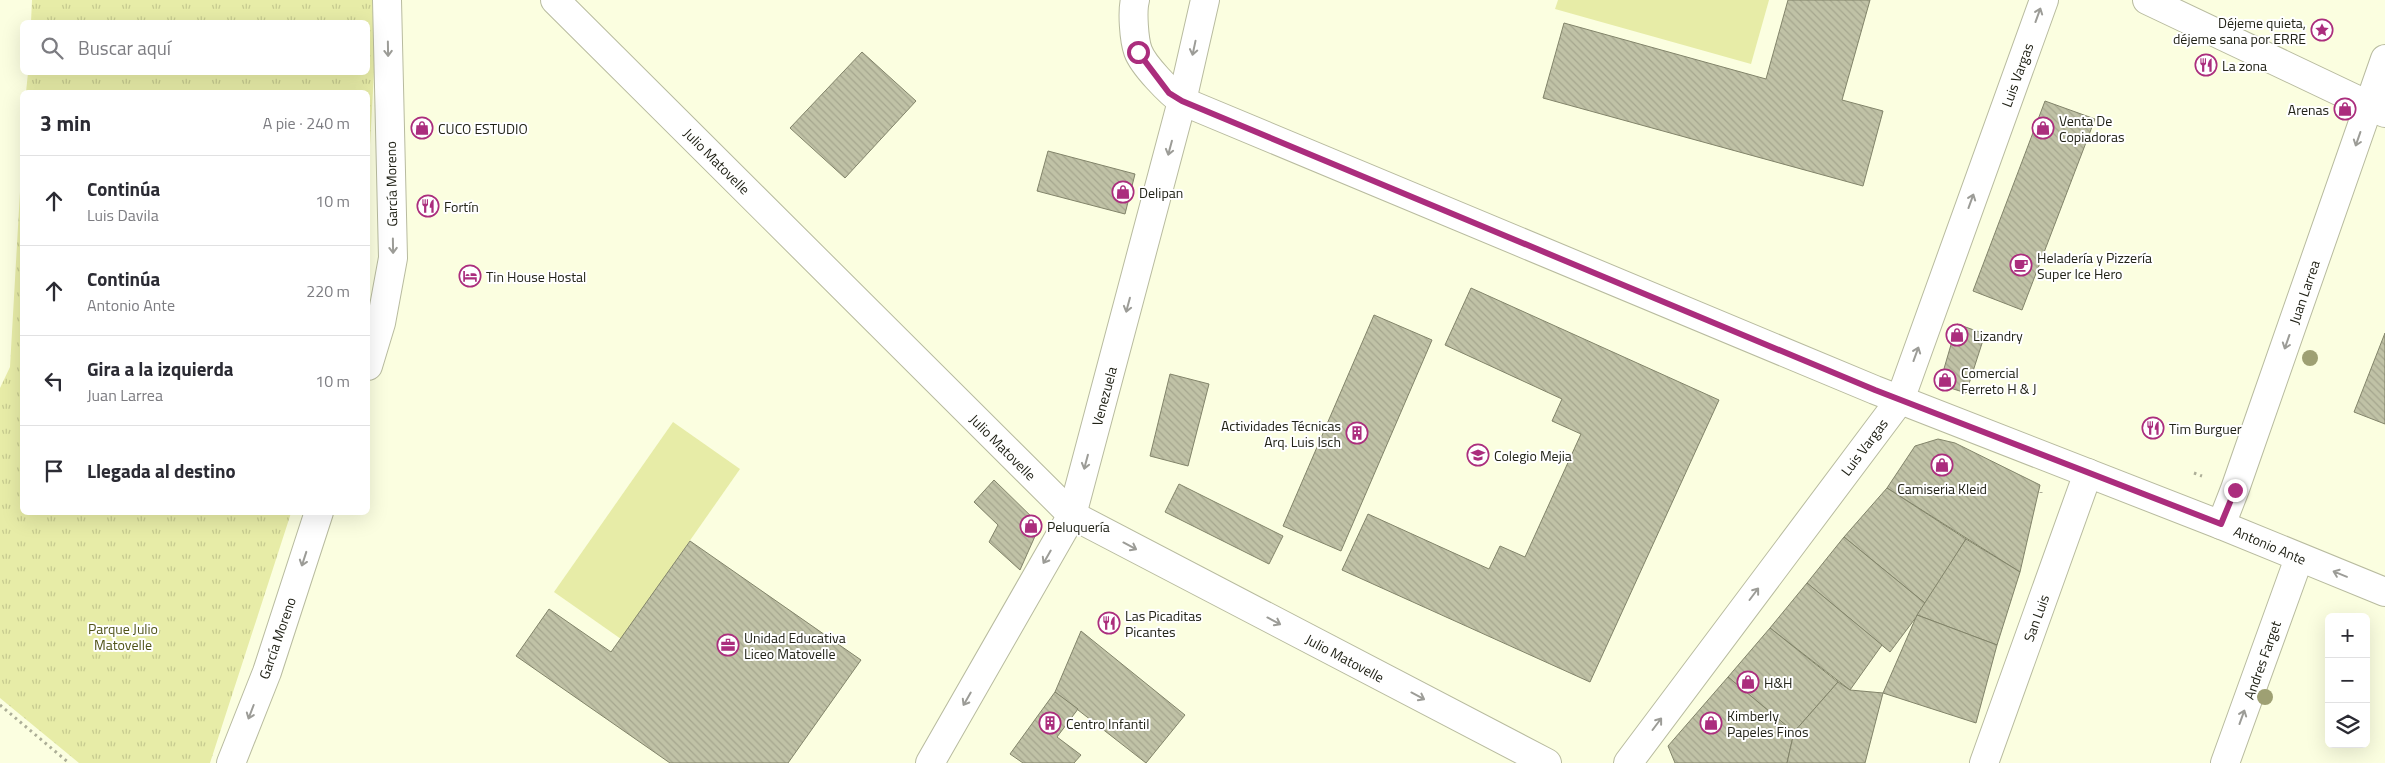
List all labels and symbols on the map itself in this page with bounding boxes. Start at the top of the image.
one-way arrow [2034,8,2043,24]
place label: Déjeme quieta, déjeme sana por ERRE [2173,12,2306,49]
place icon: Déjeme quieta, déjeme sana por ERRE [2310,18,2334,42]
one-way arrow [1189,39,1198,55]
one-way arrow [383,40,393,56]
street label: Luis Vargas [1996,40,2038,110]
route start [1127,41,1150,64]
restaurant icon: La zona [2194,53,2218,77]
place label: La zona [2222,55,2267,76]
shop icon: Arenas [2333,97,2357,121]
place label: Arenas [2288,99,2329,120]
place label: Venta De Copiadoras [2059,110,2125,147]
shop icon: CUCO ESTUDIO [410,116,434,140]
shop icon: Venta De Copiadoras [2031,116,2055,140]
place label: CUCO ESTUDIO [438,118,528,139]
street label: Julio Matovelle [679,123,755,199]
one-way arrow [2353,130,2362,146]
one-way arrow [1165,140,1174,156]
street label: García Moreno [380,141,402,227]
shop icon: Delipan [1111,180,1135,204]
place label: Delipan [1139,182,1183,203]
restaurant icon: Fortín [416,194,440,218]
one-way arrow [1967,194,1976,209]
place label: Fortín [444,196,479,217]
one-way arrow [388,238,397,254]
place label: Heladería y Pizzería Super Ice Hero [2037,247,2152,284]
cafe icon: Heladería y Pizzería Super Ice Hero [2009,253,2033,277]
street label: Juan Larrea [2283,257,2325,327]
hotel icon: Tin House Hostal [458,264,482,288]
place label: Tin House Hostal [486,266,586,287]
one-way arrow [1123,297,1132,313]
shop icon: Lizandry [1945,323,1969,347]
place label: Lizandry [1973,325,2023,346]
one-way arrow [2282,333,2291,349]
one-way arrow [1912,347,1921,362]
place label: Comercial Ferreto H & J [1961,362,2036,399]
street label: Venezuela [1086,364,1122,428]
shop icon: Comercial Ferreto H & J [1933,368,1957,392]
street label: Julio Matovelle [965,409,1041,485]
street label: Luis Vargas [1835,414,1893,480]
place label: Actividades Técnicas Arq. Luis Isch [1221,415,1341,452]
restaurant icon: Tim Burguer [2141,416,2165,440]
place label: Tim Burguer [2169,418,2242,439]
building icon: Actividades Técnicas Arq. Luis Isch [1345,421,1369,445]
school or university icon: Colegio Mejia [1466,443,1490,467]
place label: Colegio Mejia [1494,445,1572,466]
shop icon: Camiseria Kleid [1930,453,1954,477]
one-way arrow [1081,454,1090,470]
place label: Camiseria Kleid [1897,478,1987,499]
route end [2224,479,2247,502]
shop icon: Peluquería [1019,514,1043,538]
place label: Peluquería [1047,516,1110,537]
street label: Antonio Ante [2230,520,2310,570]
one-way arrow [1122,542,1137,551]
one-way arrow [299,550,308,566]
one-way arrow [1042,550,1052,564]
one-way arrow [2333,569,2348,578]
one-way arrow [1749,587,1759,601]
street label: San Luis [2018,591,2054,645]
street label: García Moreno [253,594,301,682]
place label: Las Picaditas Picantes [1125,605,1202,642]
restaurant icon: Las Picaditas Picantes [1097,611,1121,635]
one-way arrow [1267,616,1282,626]
park label: Parque Julio Matovelle [88,618,158,655]
street label: Andres Farget [2238,618,2286,702]
place label: Unidad Educativa Liceo Matovelle [744,627,846,664]
street label: Julio Matovelle [1302,628,1388,688]
office icon: Unidad Educativa Liceo Matovelle [716,633,740,657]
shop icon: H&H [1736,670,1760,694]
place label: H&H [1764,672,1793,693]
one-way arrow [962,691,972,706]
one-way arrow [1411,691,1426,701]
one-way arrow [246,704,255,720]
place label: Kimberly Papeles Finos [1727,705,1808,742]
one-way arrow [2238,710,2247,725]
building icon: Centro Infantil [1038,711,1062,735]
shop icon: Kimberly Papeles Finos [1699,711,1723,735]
place label: Centro Infantil [1066,713,1149,734]
one-way arrow [1652,717,1662,731]

